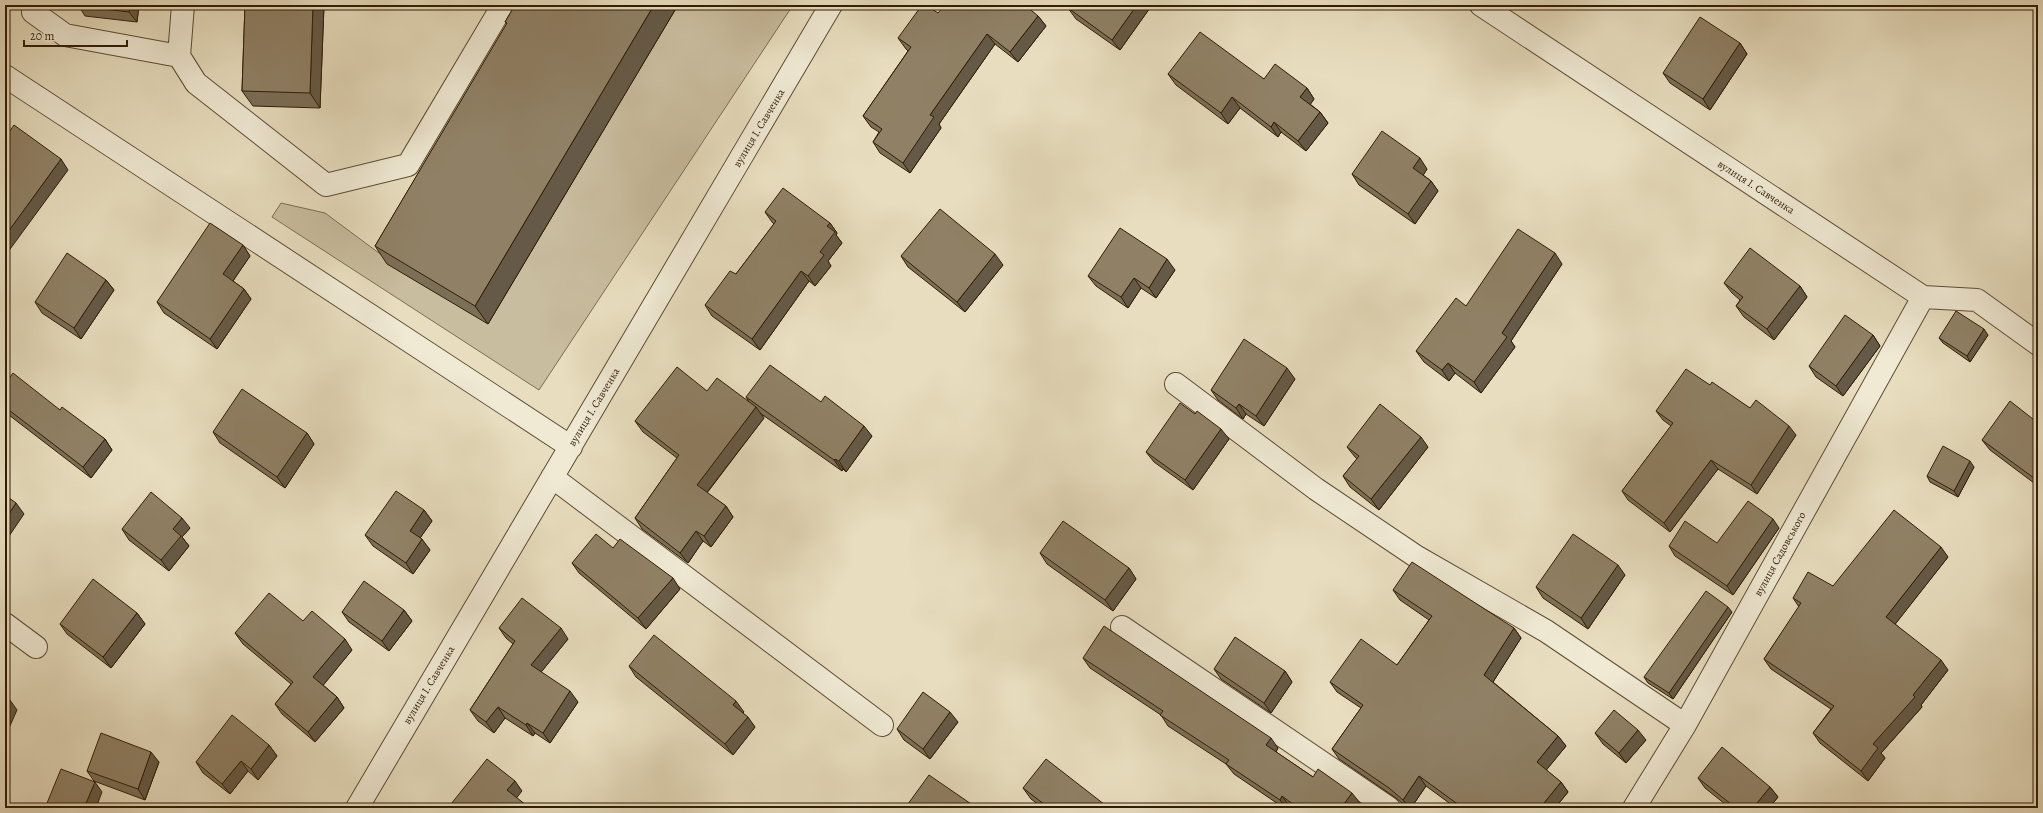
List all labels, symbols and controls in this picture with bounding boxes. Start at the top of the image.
scale bar [24,22,127,48]
text: 20 m [30,28,54,44]
street label: вулиця І. Савченка [730,85,789,170]
street label: вулиця І. Савченка [1715,156,1798,218]
street label: вулиця І. Савченка [565,364,624,449]
street label: вулиця Садовського [1750,509,1810,599]
street label: вулиця І. Савченка [400,642,459,727]

